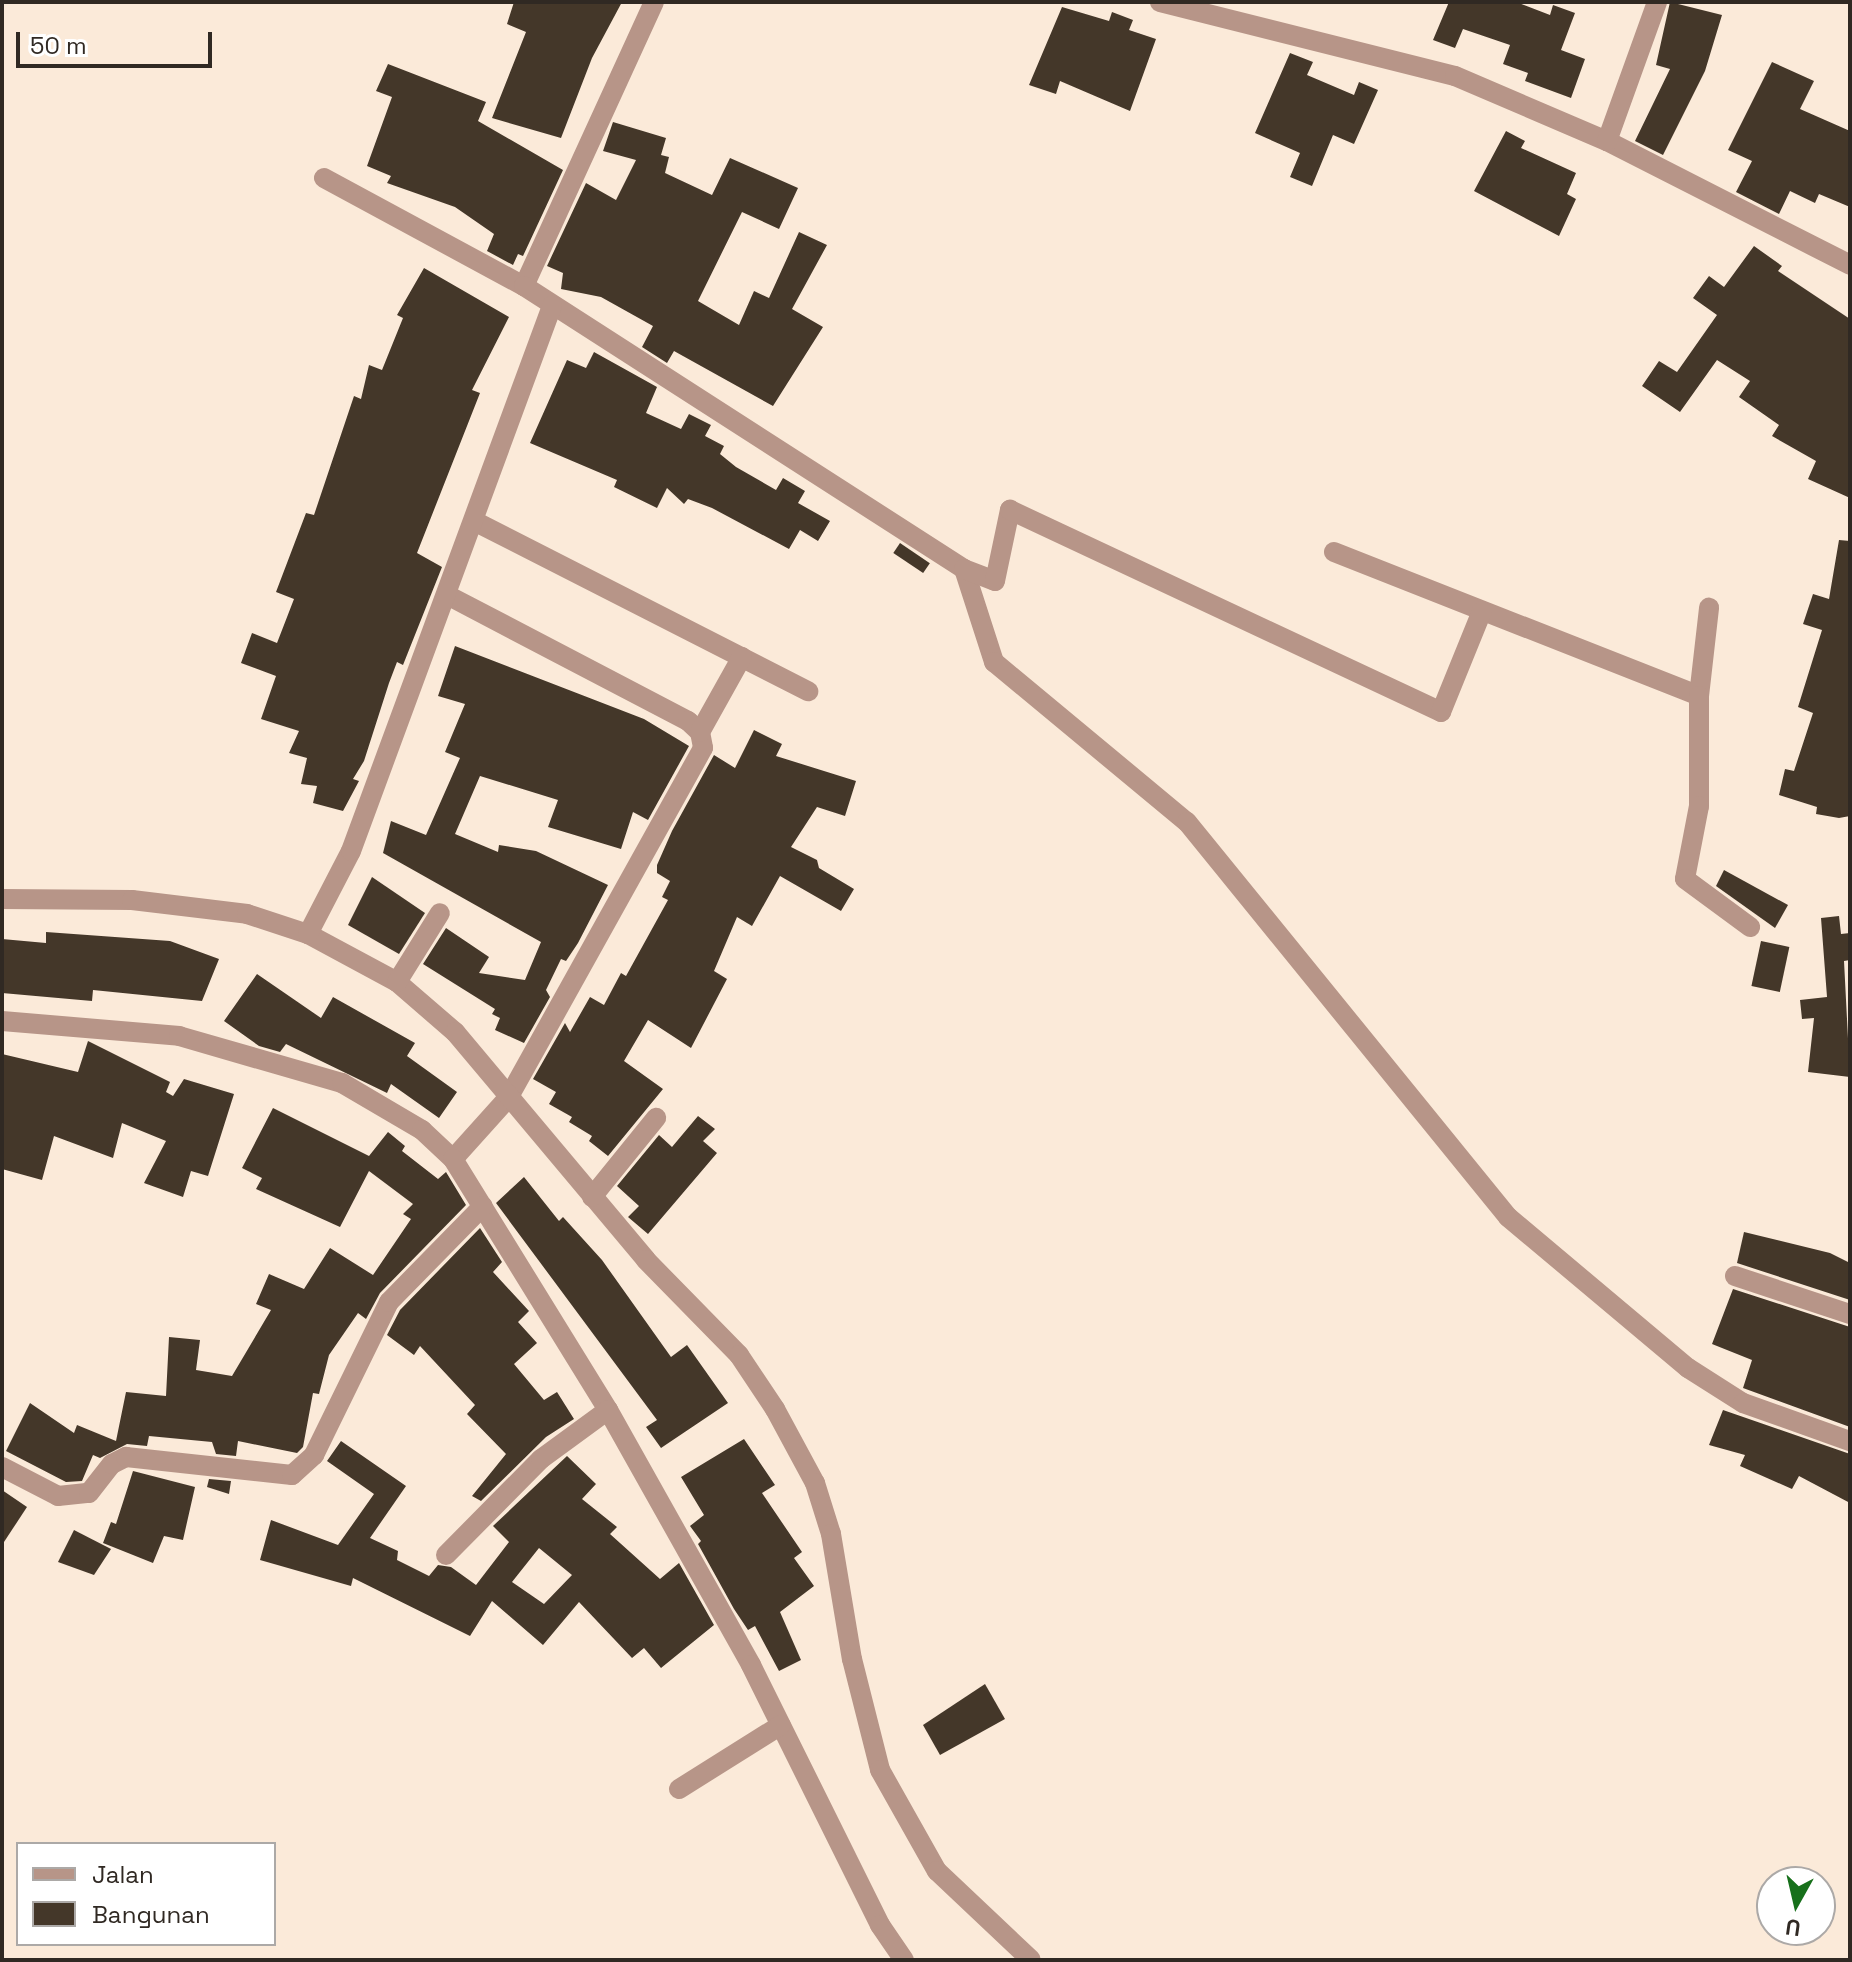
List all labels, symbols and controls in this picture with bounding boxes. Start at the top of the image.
scale bar [20,16,216,66]
text: 50 m [30,30,87,61]
legend [16,1842,276,1946]
text: Jalan [92,1859,154,1890]
north arrow [1756,1866,1836,1946]
text: Bangunan [92,1899,210,1930]
text: U [1784,1913,1802,1943]

